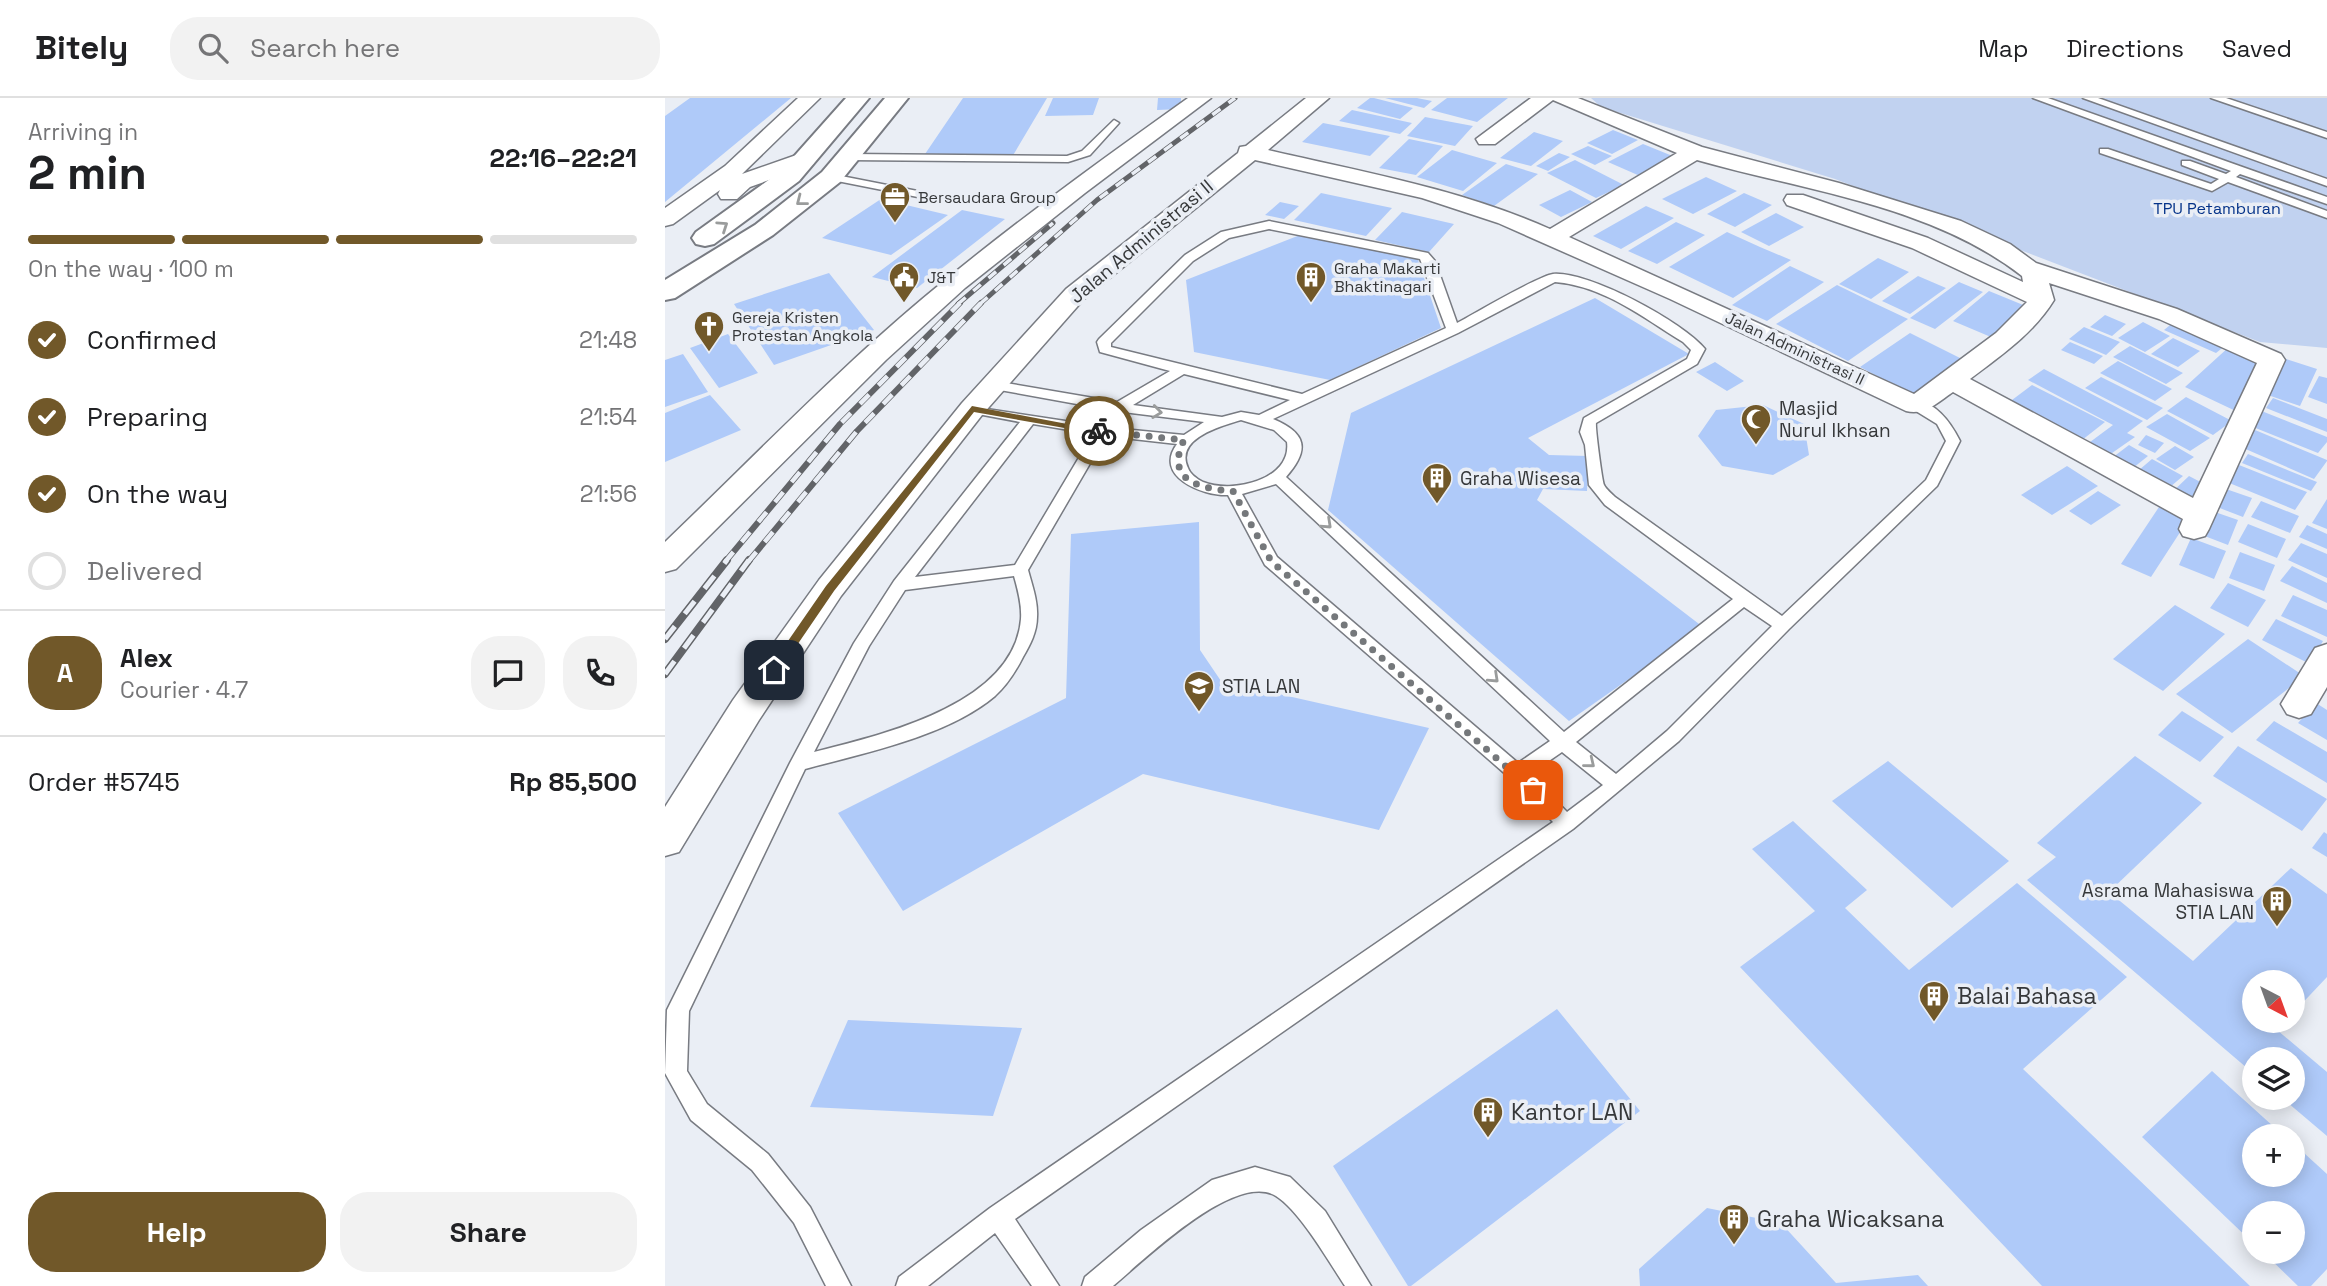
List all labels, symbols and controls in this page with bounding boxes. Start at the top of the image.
search box [170,17,660,80]
text: Bitely [35,27,128,69]
icon: search [194,29,232,67]
text: Search here [250,31,400,65]
text: Map [1978,33,2028,64]
text: Directions [2066,33,2184,64]
text: Saved [2222,33,2292,64]
text: Arriving in [28,117,138,147]
text: 22:16–22:21 [490,141,637,175]
text: 2 min [28,144,147,202]
street label: Jalan Administrasi II [1064,174,1218,309]
office icon: Bersaudara Group [878,180,912,224]
place label: Bersaudara Group [918,187,1056,208]
one-way arrow [796,193,809,205]
park label: TPU Petamburan [2153,198,2281,219]
one-way arrow [715,222,728,235]
text: On the way · 100 m [28,254,234,284]
place label: Graha Makarti Bhaktinagari [1334,258,1441,297]
public building icon: J&T [887,260,921,304]
building icon: Graha Makarti Bhaktinagari [1294,260,1328,304]
place label: J&T [927,267,956,288]
place label: Gereja Kristen Protestan Angkola [732,307,873,346]
street label: Jalan Administrasi II [1722,307,1868,390]
church icon: Gereja Kristen Protestan Angkola [692,309,726,353]
icon: check [28,321,66,359]
text: Confirmed [87,323,217,357]
text: 21:48 [579,325,637,355]
courier [1064,396,1134,466]
place label: Masjid Nurul Ikhsan [1779,396,1891,443]
icon: check [28,398,66,436]
text: Preparing [87,400,208,434]
text: 21:54 [580,402,637,432]
mosque icon: Masjid Nurul Ikhsan [1739,402,1773,446]
one-way arrow [1152,405,1163,420]
icon: bike [1080,412,1118,450]
building icon: Graha Wisesa [1420,461,1454,505]
place label: Graha Wisesa [1460,466,1581,491]
icon: check [28,475,66,513]
text: On the way [87,477,228,511]
text: 21:56 [580,479,637,509]
one-way arrow [1319,515,1332,528]
text: Delivered [87,554,203,588]
button: chat [471,636,545,710]
button: phone [563,636,637,710]
pin [744,640,804,700]
text: Alex [120,641,173,675]
icon: home [755,651,793,689]
text: A [57,656,73,690]
school or university icon: STIA LAN [1182,669,1216,713]
one-way arrow [1486,670,1499,682]
place label: STIA LAN [1222,674,1300,699]
text: Courier · 4.7 [120,675,248,705]
one-way arrow [1581,755,1594,767]
pin [1503,760,1563,820]
text: Order #5745 [28,765,180,799]
text: Rp 85,500 [509,765,637,799]
icon: bag [1514,771,1552,809]
place label: Asrama Mahasiswa STIA LAN [2082,878,2254,925]
building icon: Asrama Mahasiswa STIA LAN [2260,884,2294,928]
north arrow [2242,970,2305,1032]
map controls [2242,970,2305,1264]
building icon: Balai Bahasa [1917,979,1951,1023]
place label: Balai Bahasa [1957,981,2097,1011]
button: layers [2242,1047,2305,1110]
building icon: Kantor LAN [1471,1095,1505,1139]
place label: Kantor LAN [1511,1097,1633,1127]
button: + [2242,1124,2305,1187]
button: Help [28,1192,326,1272]
button: Share [340,1192,637,1272]
button: − [2242,1201,2305,1264]
building icon: Graha Wicaksana [1717,1202,1751,1246]
place label: Graha Wicaksana [1757,1204,1944,1234]

